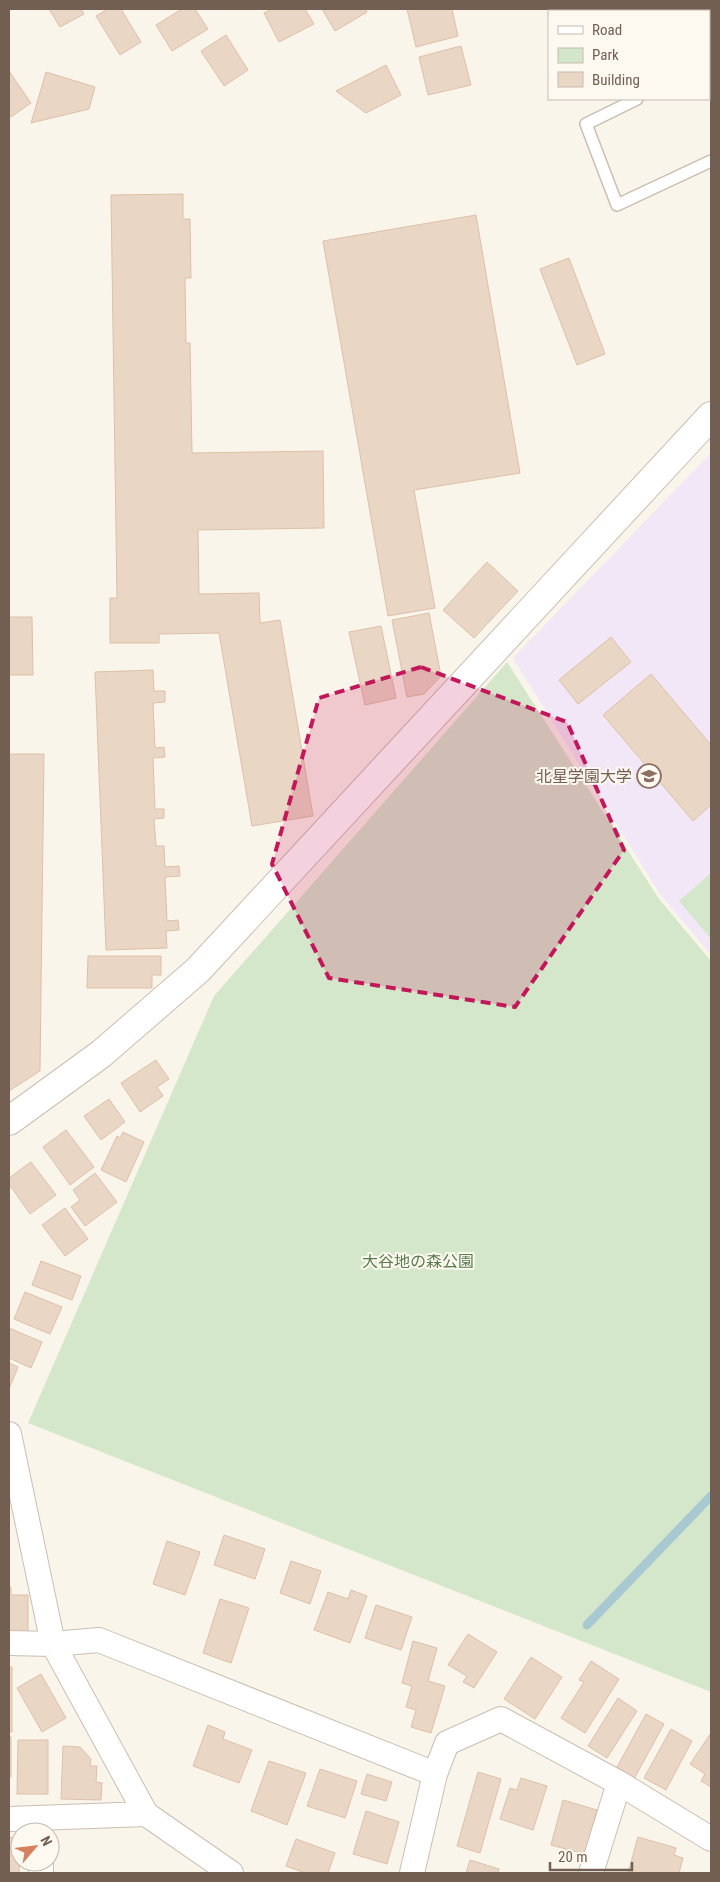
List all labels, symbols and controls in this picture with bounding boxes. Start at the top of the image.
legend [548,10,710,100]
text: Road [592,21,622,39]
text: Park [592,46,619,64]
text: Building [592,71,640,89]
school or university icon: 北星学園大学 [636,763,662,789]
place label: 北星学園大学 [536,767,632,786]
park label: 大谷地の森公園 [362,1252,474,1271]
north arrow [10,1822,60,1872]
text: N [37,1833,56,1848]
scale bar [550,1840,632,1872]
text: 20 m [558,1848,588,1866]

